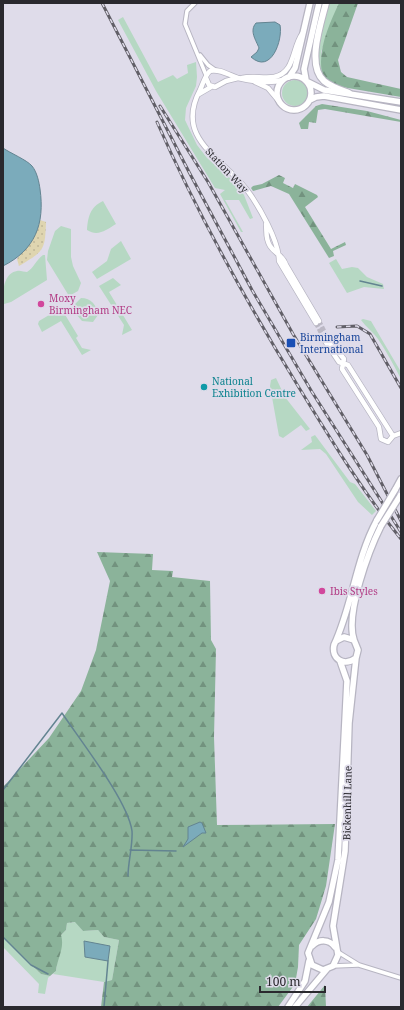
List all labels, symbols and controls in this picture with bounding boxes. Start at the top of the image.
street label: Station Way [202,144,252,196]
place label: Moxy Birmingham NEC [49,291,132,317]
marker: Moxy Birmingham NEC [36,299,46,309]
place label: Birmingham International [300,330,363,356]
marker: Birmingham International [285,337,297,349]
place label: National Exhibition Centre [212,374,296,400]
marker: National Exhibition Centre [199,382,209,392]
place label: Ibis Styles [330,584,378,598]
marker: Ibis Styles [317,586,327,596]
street label: Bickenhill Lane [339,766,355,840]
scale bar [260,968,325,994]
text: 100 m [266,973,301,990]

